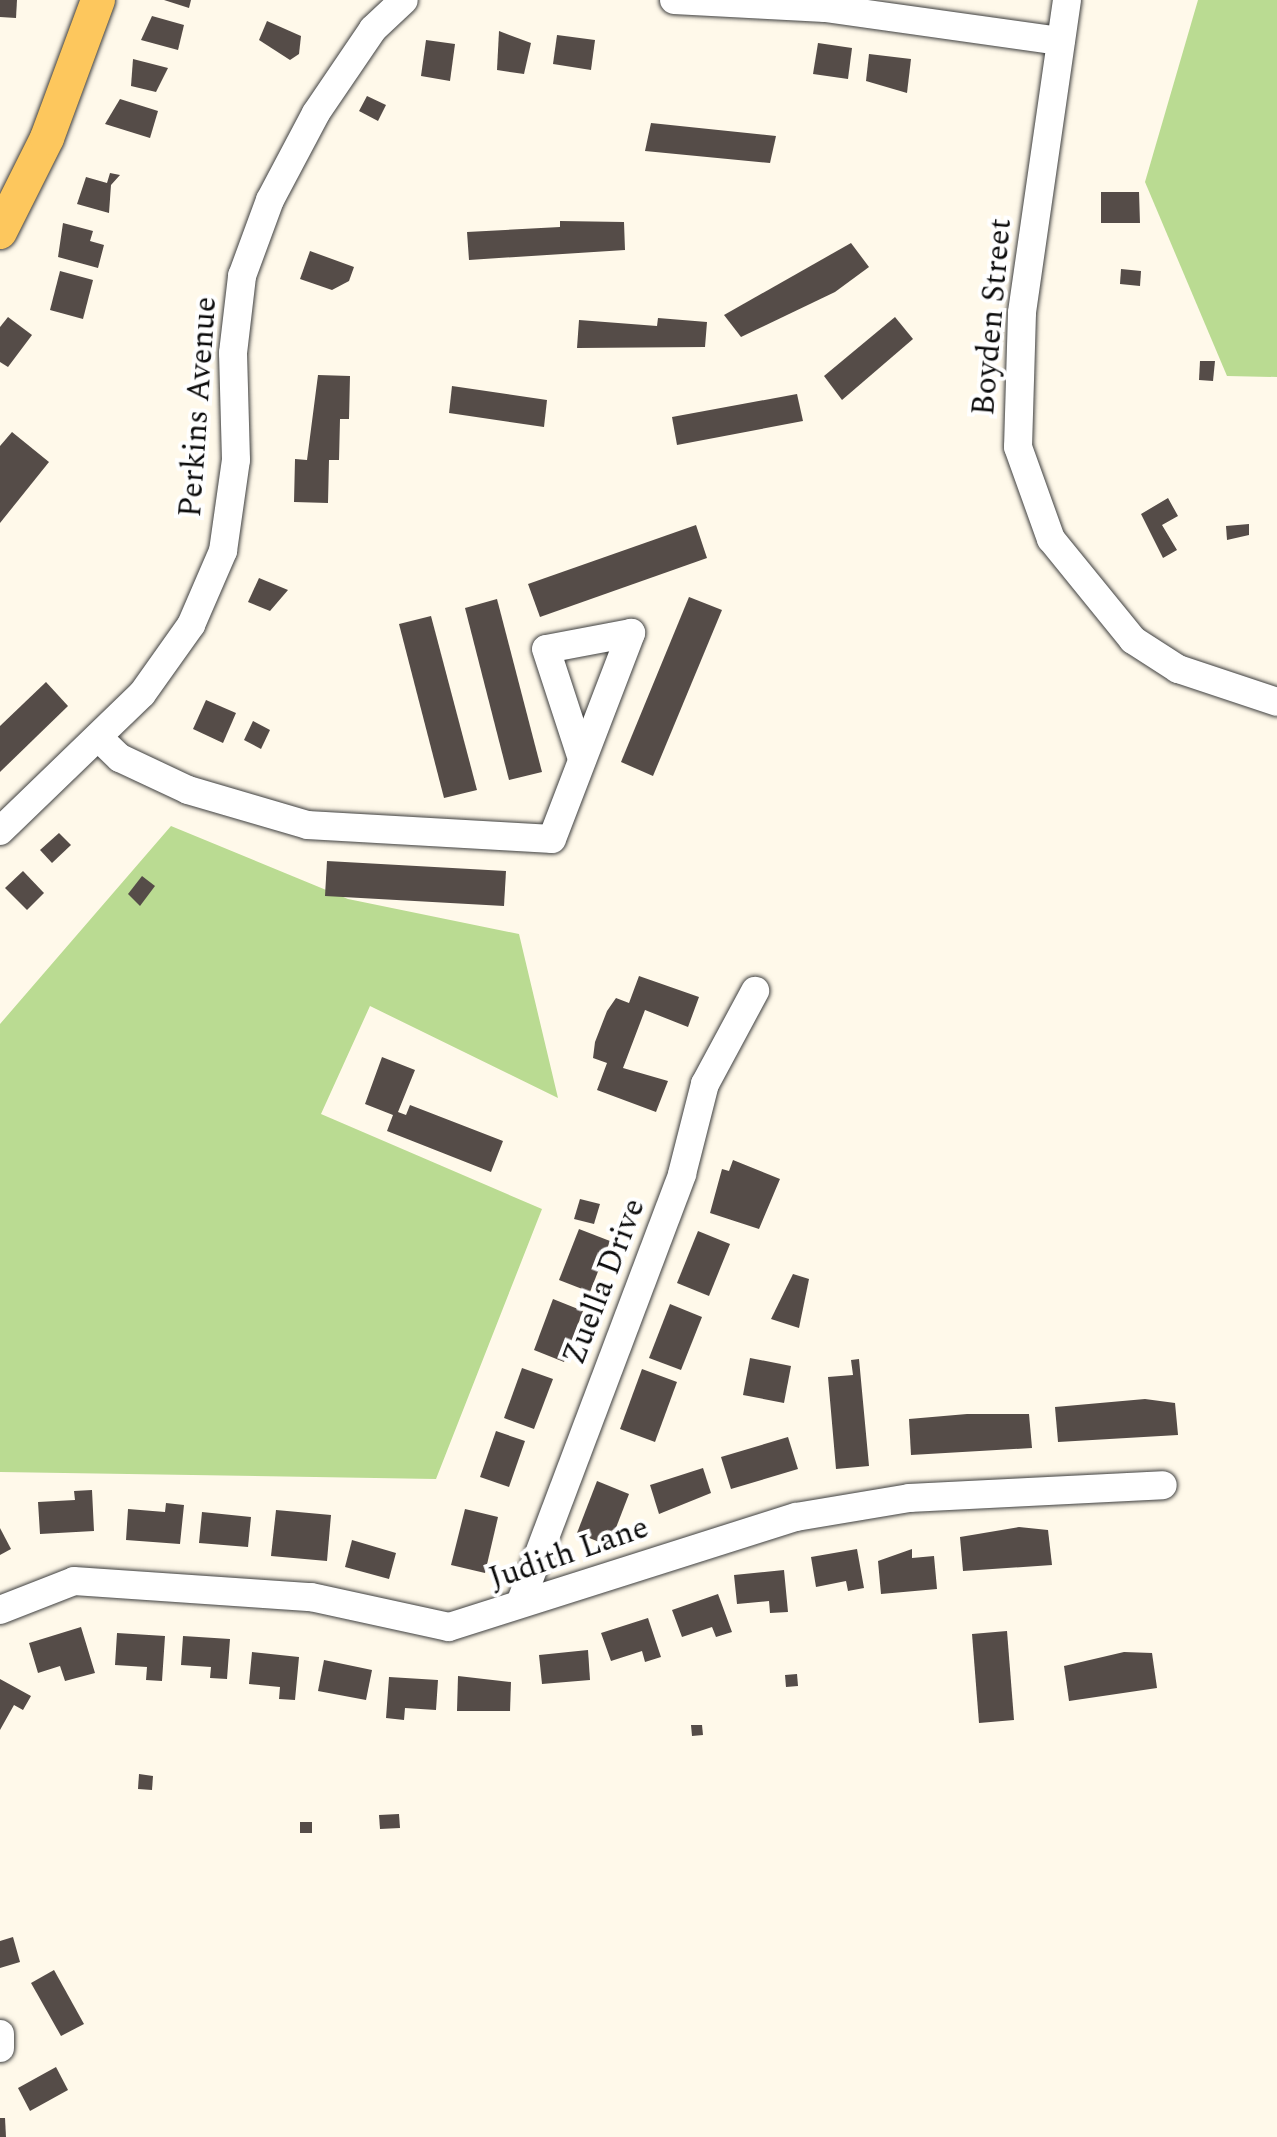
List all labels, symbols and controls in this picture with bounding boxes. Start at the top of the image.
street label: Boyden Street [965,217,1021,417]
street label: Perkins Avenue [172,295,226,519]
street label: Zuella Drive [556,1193,654,1371]
street label: Judith Lane [484,1509,654,1599]

